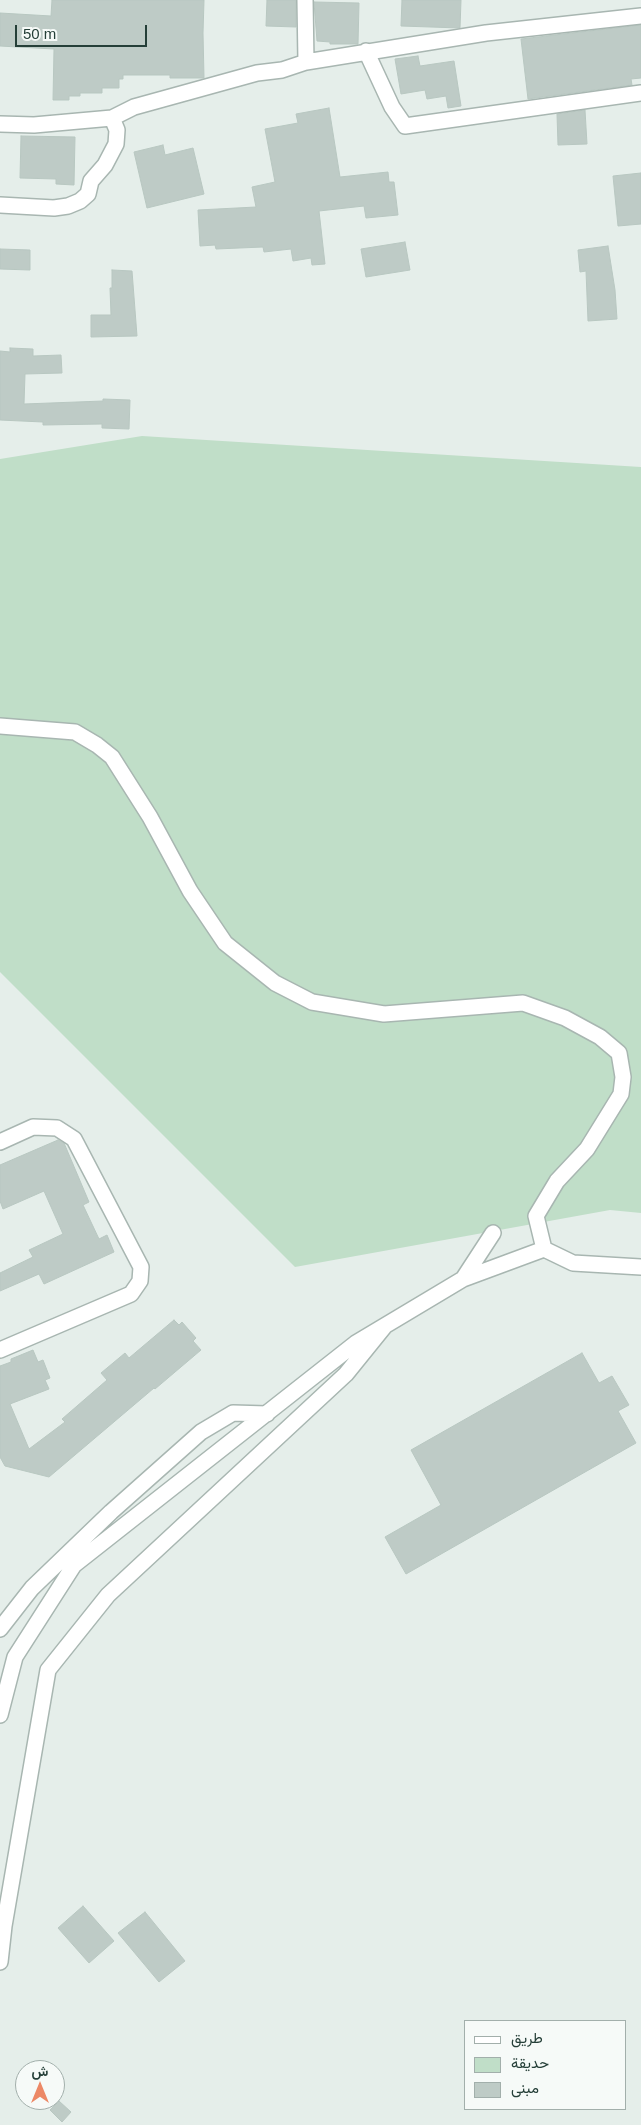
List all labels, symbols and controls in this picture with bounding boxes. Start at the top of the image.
scale bar [18,15,150,47]
text: 50 m [23,25,56,42]
legend [463,2020,626,2110]
text: طريق [511,2029,543,2046]
text: حديقة [511,2054,549,2071]
north arrow [15,2060,65,2110]
text: ش [32,2063,48,2079]
text: مبنى [511,2079,539,2096]

